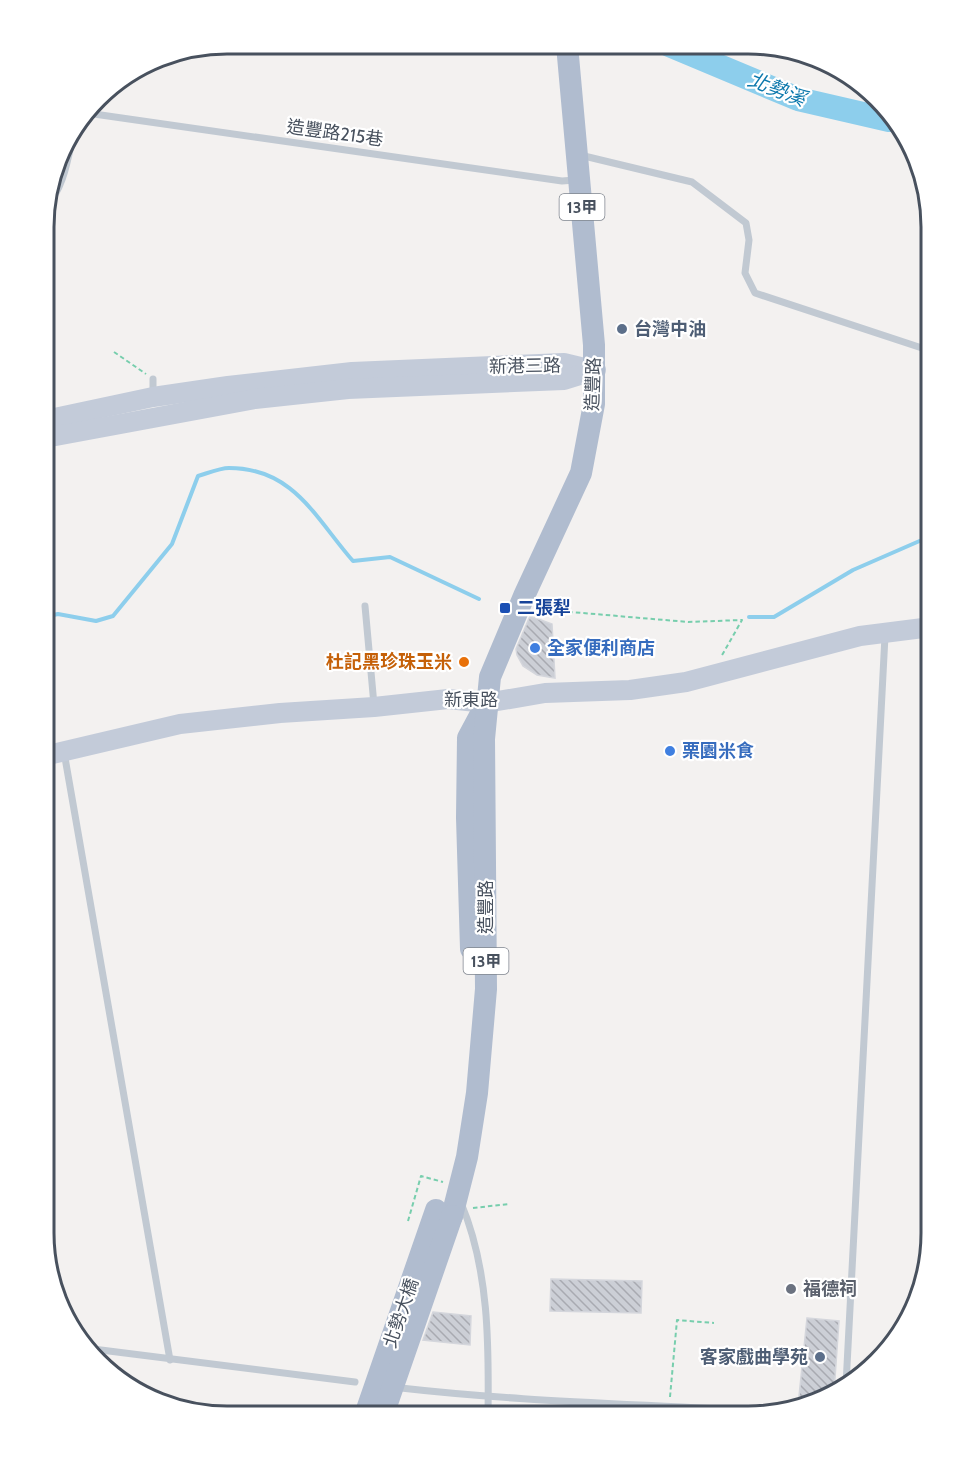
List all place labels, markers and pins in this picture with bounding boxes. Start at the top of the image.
place label: 台灣中油 [634,318,706,340]
marker: 台灣中油 [615,322,629,336]
place label: 二張犁 [517,597,571,619]
marker: 二張犁 [498,601,512,615]
place label: 全家便利商店 [547,637,655,659]
marker: 全家便利商店 [528,641,542,655]
place label: 杜記黑珍珠玉米 [326,651,452,673]
marker: 杜記黑珍珠玉米 [457,655,471,669]
place label: 栗園米食 [682,740,754,762]
marker: 栗園米食 [663,744,677,758]
place label: 福德祠 [803,1278,857,1300]
marker: 福德祠 [784,1282,798,1296]
place label: 客家戲曲學苑 [700,1346,808,1368]
marker: 客家戲曲學苑 [813,1350,827,1364]

